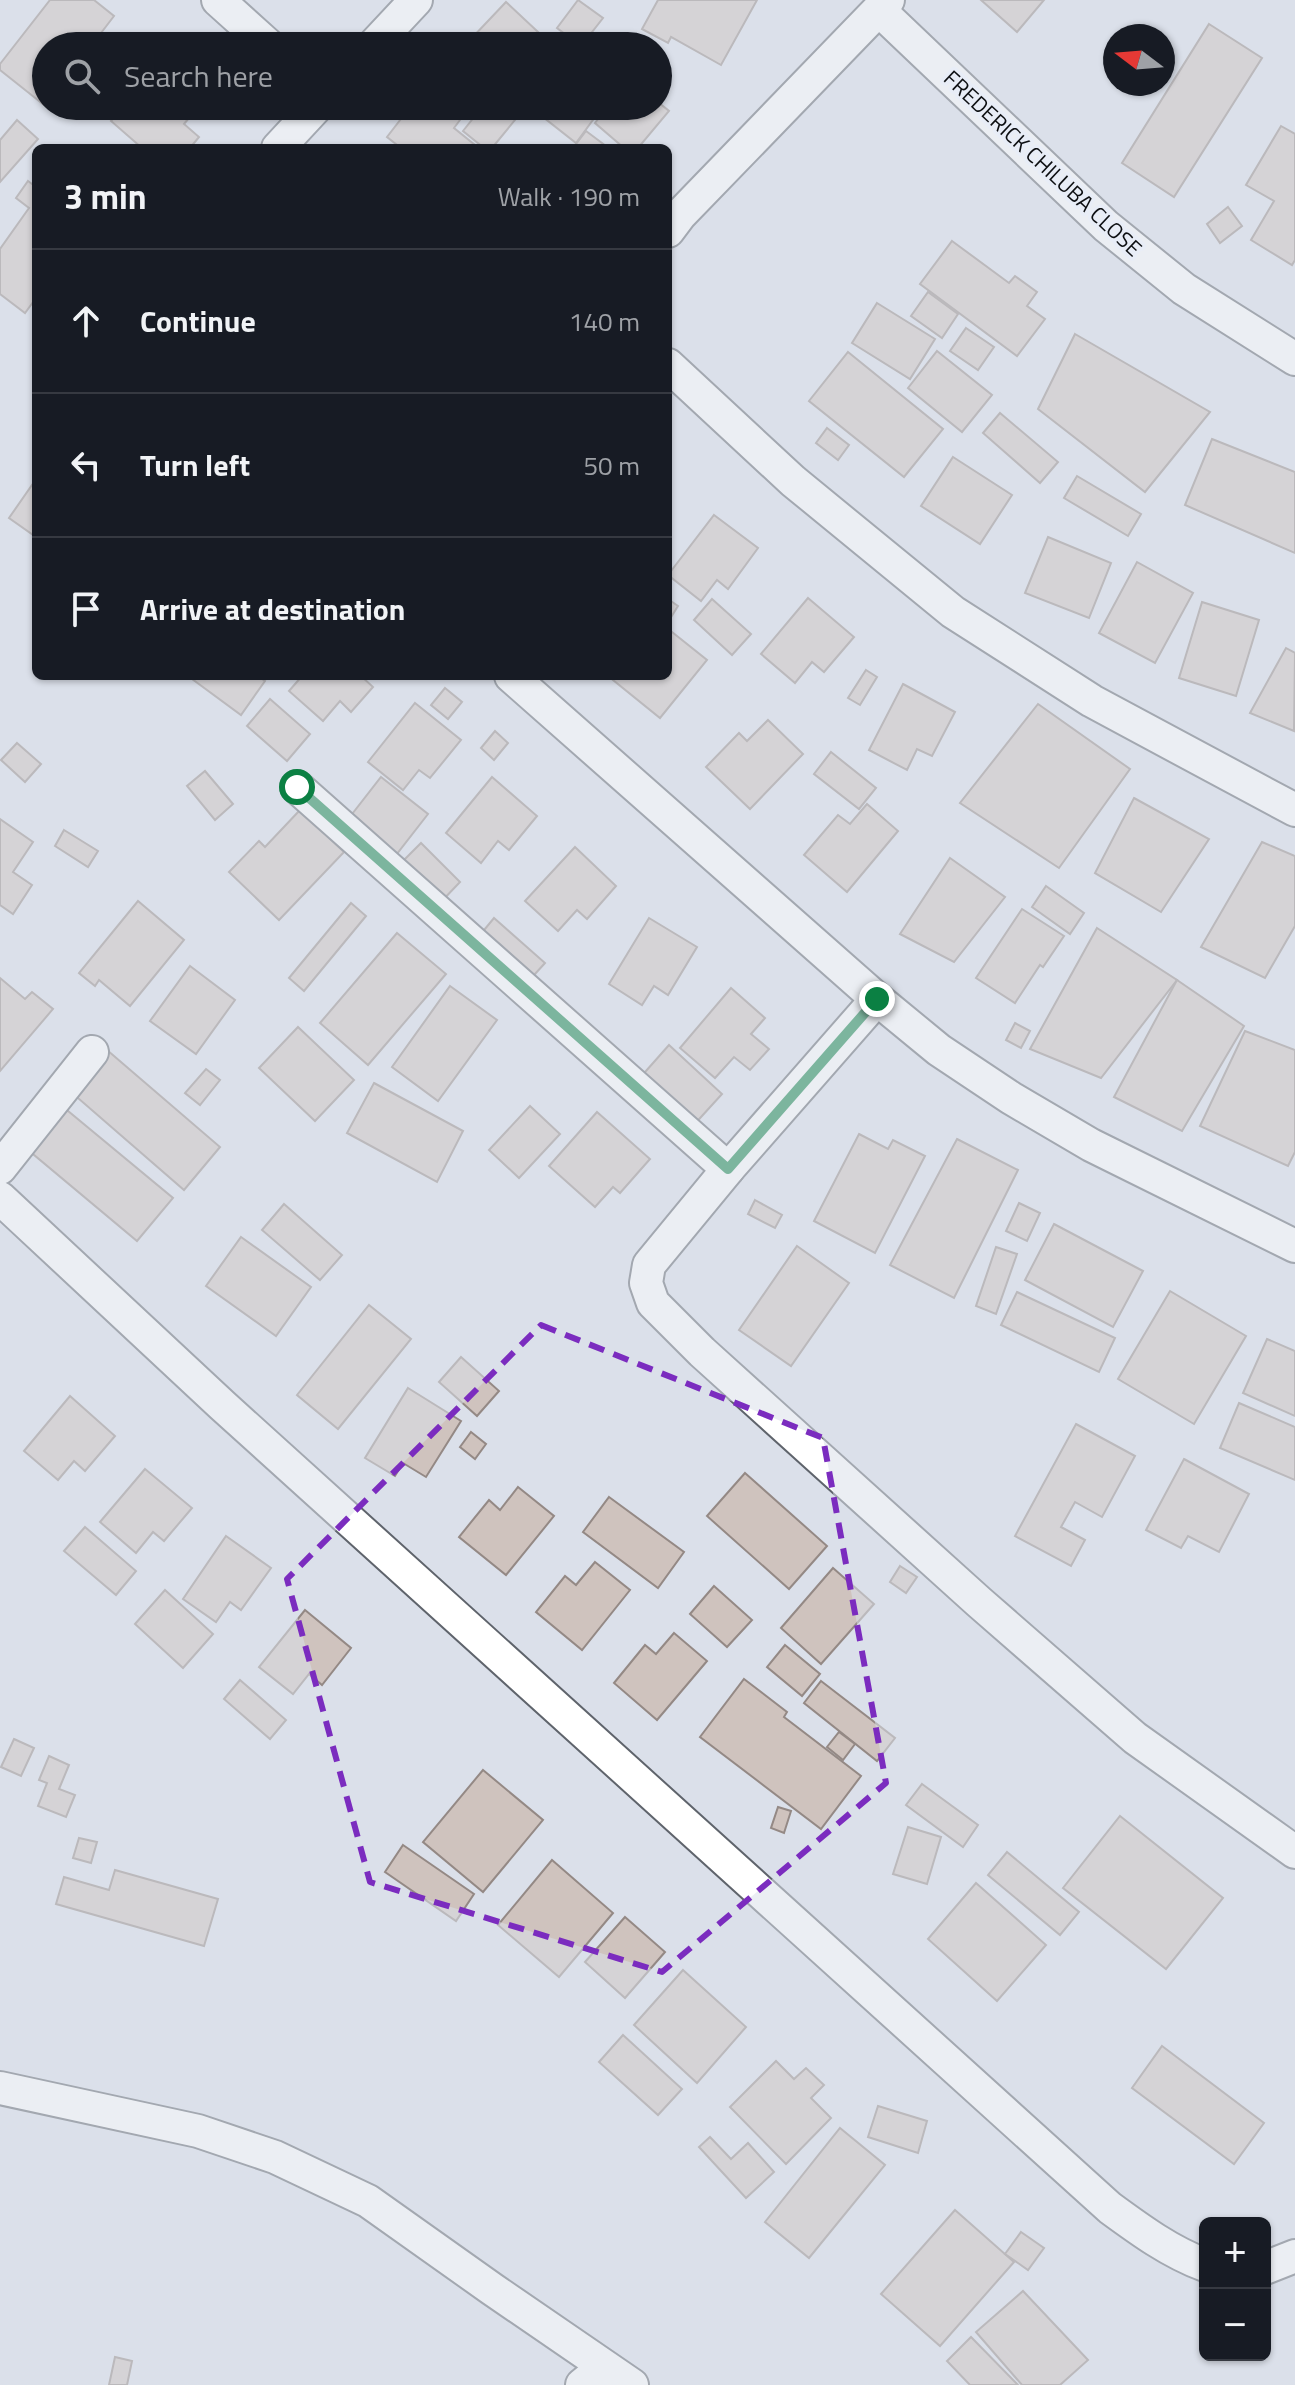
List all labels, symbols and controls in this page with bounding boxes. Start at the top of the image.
north arrow [1103,24,1175,96]
search box [32,32,672,120]
text: Search here [124,53,273,99]
icon: search [60,54,104,98]
street label: FREDERICK CHILUBA CLOSE [936,62,1150,264]
text: 3 min [64,170,147,222]
text: Walk · 190 m [498,177,640,216]
text: Continue [140,298,256,344]
icon: ahead [64,299,108,343]
text: 140 m [569,302,640,341]
text: Turn left [140,442,250,488]
icon: left [64,443,108,487]
text: 50 m [583,446,640,485]
text: Arrive at destination [140,586,405,632]
icon: arrive [64,587,108,631]
route start [279,769,315,805]
route end [859,981,895,1017]
map controls [1199,2217,1271,2361]
button: + [1199,2217,1271,2289]
button: − [1199,2289,1271,2361]

